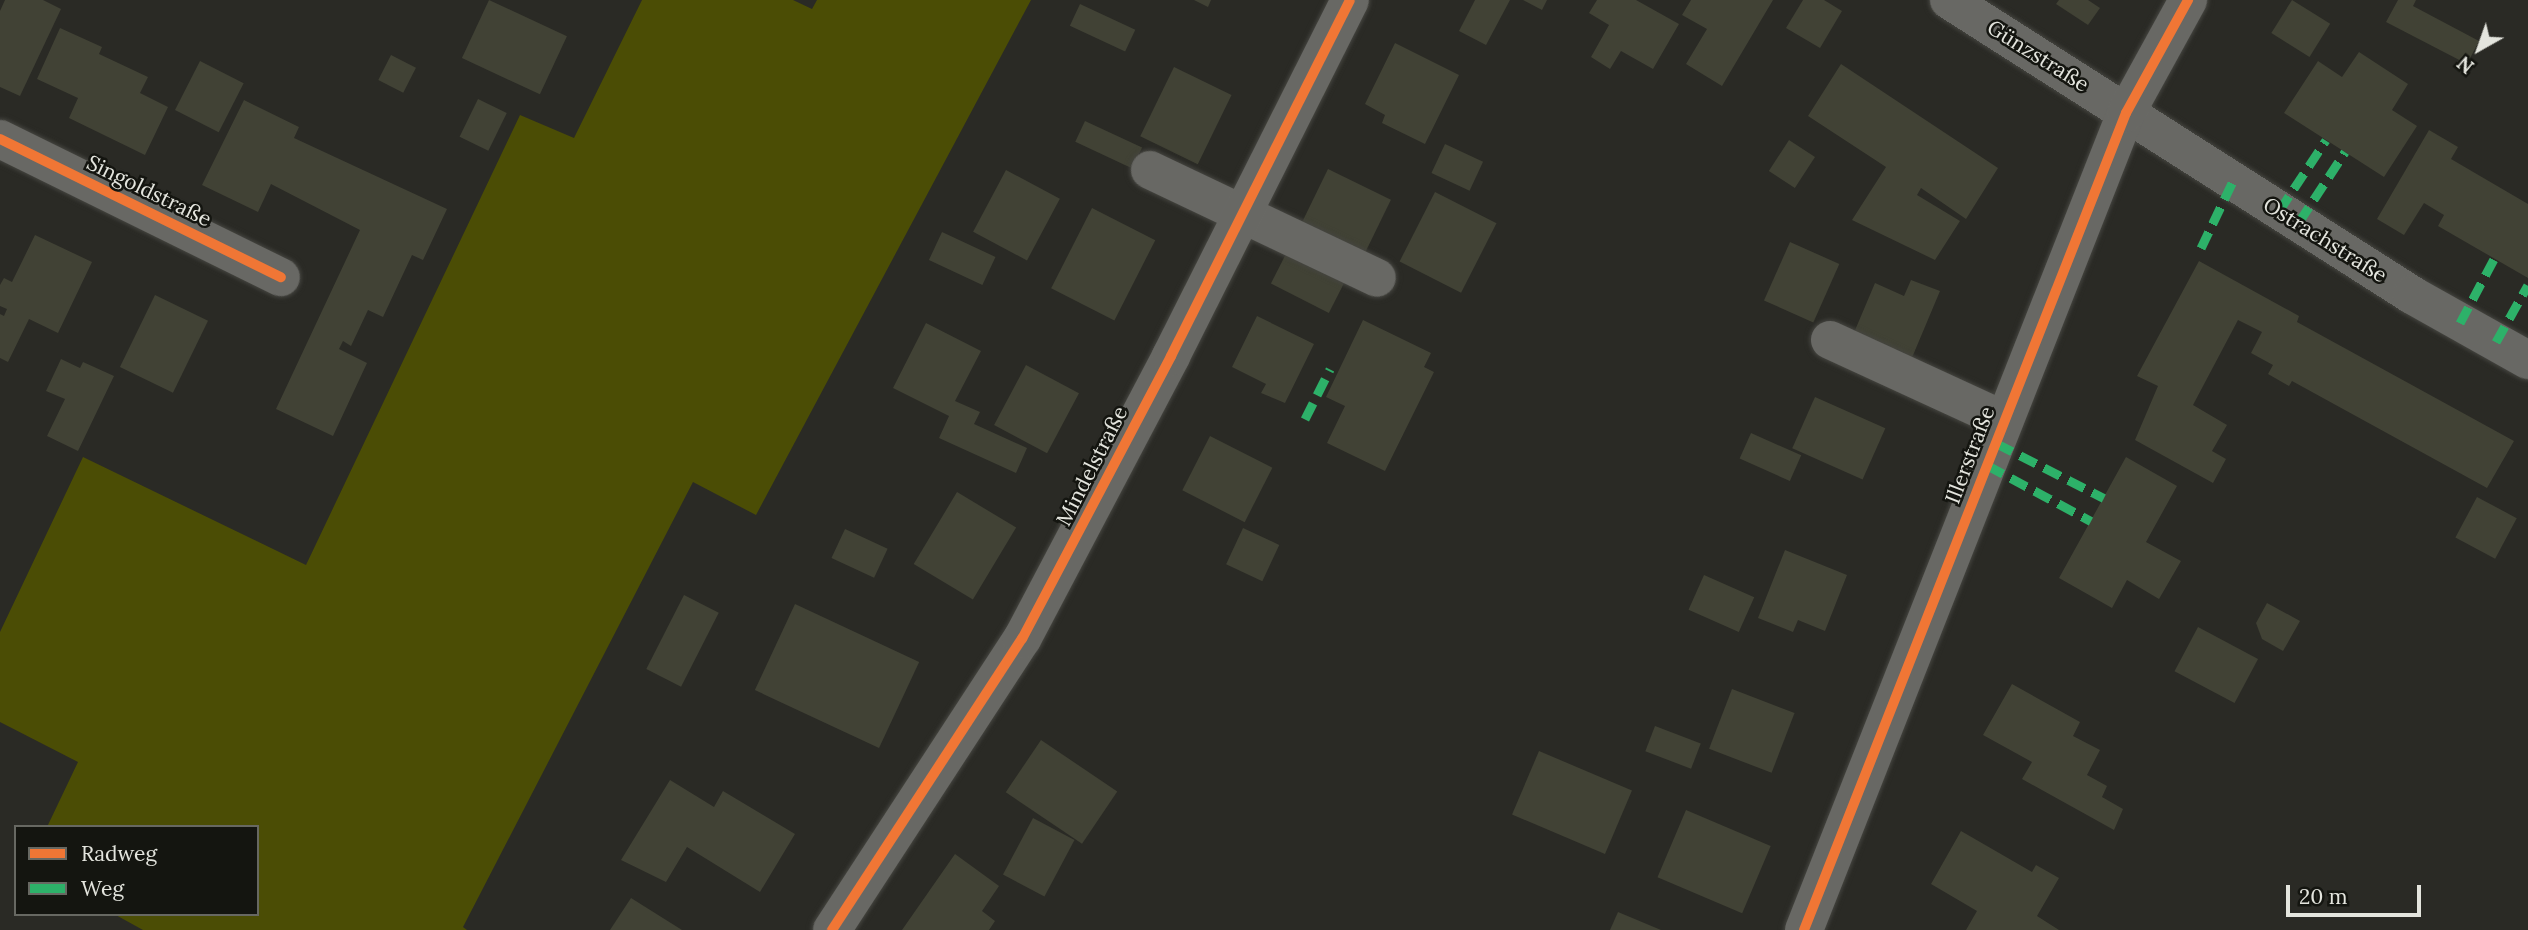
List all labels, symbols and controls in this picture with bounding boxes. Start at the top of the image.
north arrow [2444,14,2514,84]
street label: Günzstraße [1982,15,2094,97]
text: N [2452,51,2479,79]
street label: Singoldstraße [82,150,216,232]
street label: Ostrachstraße [2258,192,2392,288]
street label: Mindelstraße [1051,402,1133,530]
street label: Illerstraße [1940,403,2000,507]
legend [14,825,259,916]
text: Radweg [81,840,157,867]
scale bar [2290,870,2425,914]
text: Weg [81,875,124,902]
text: 20 m [2299,883,2348,910]

